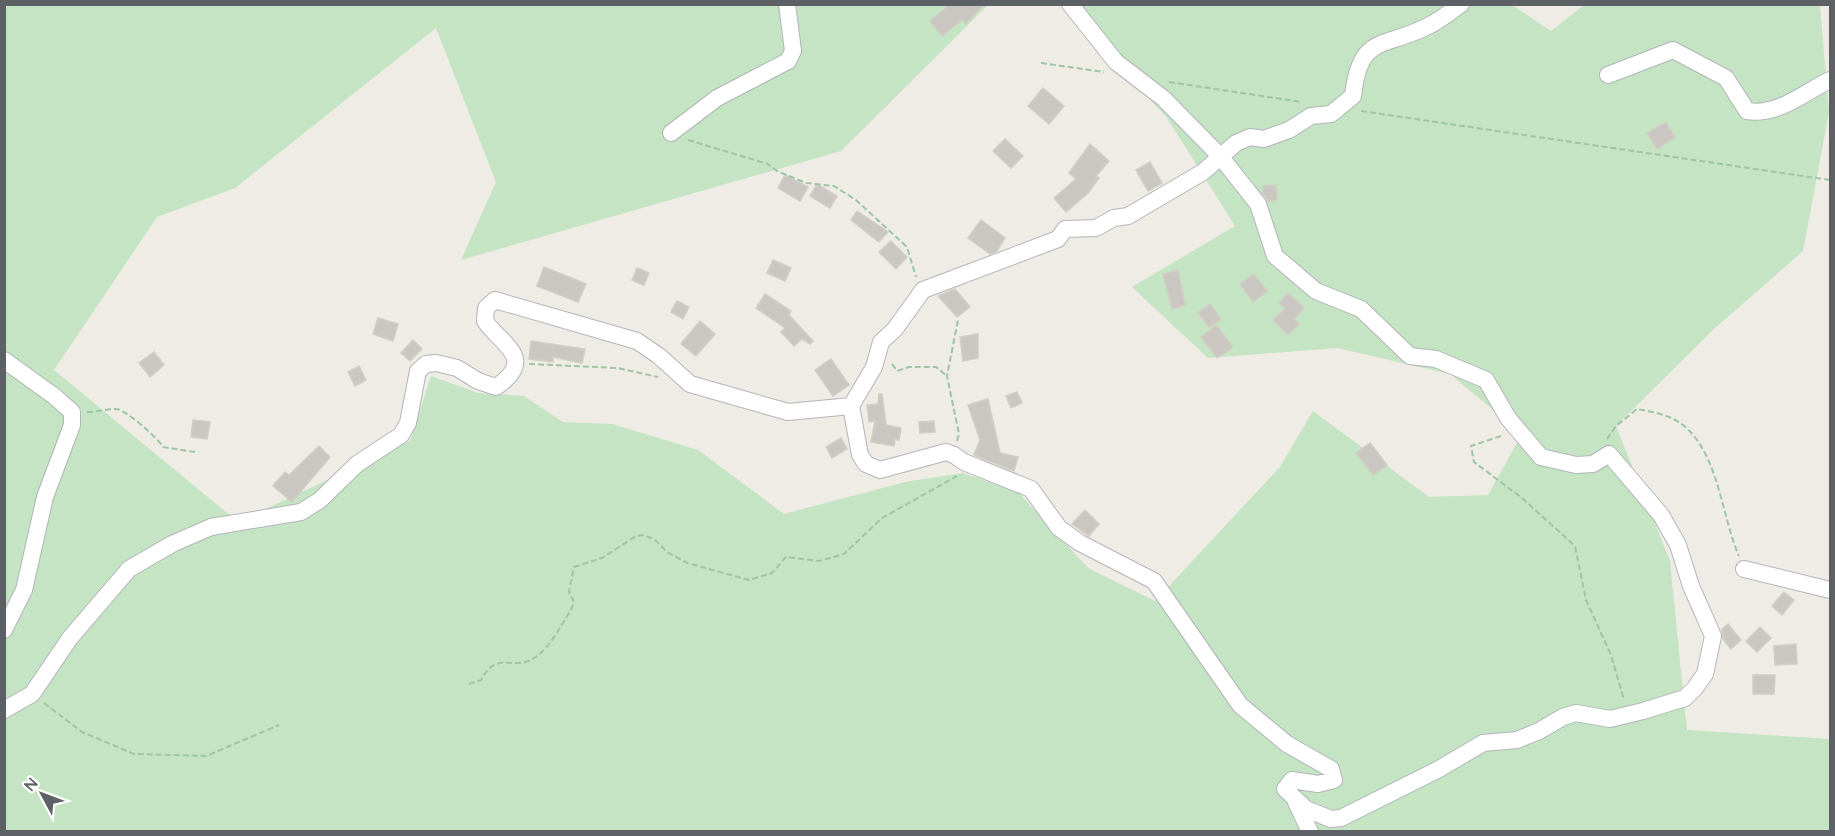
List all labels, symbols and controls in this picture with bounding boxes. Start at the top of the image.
north arrow [12,764,72,824]
text: N [19,773,42,795]

